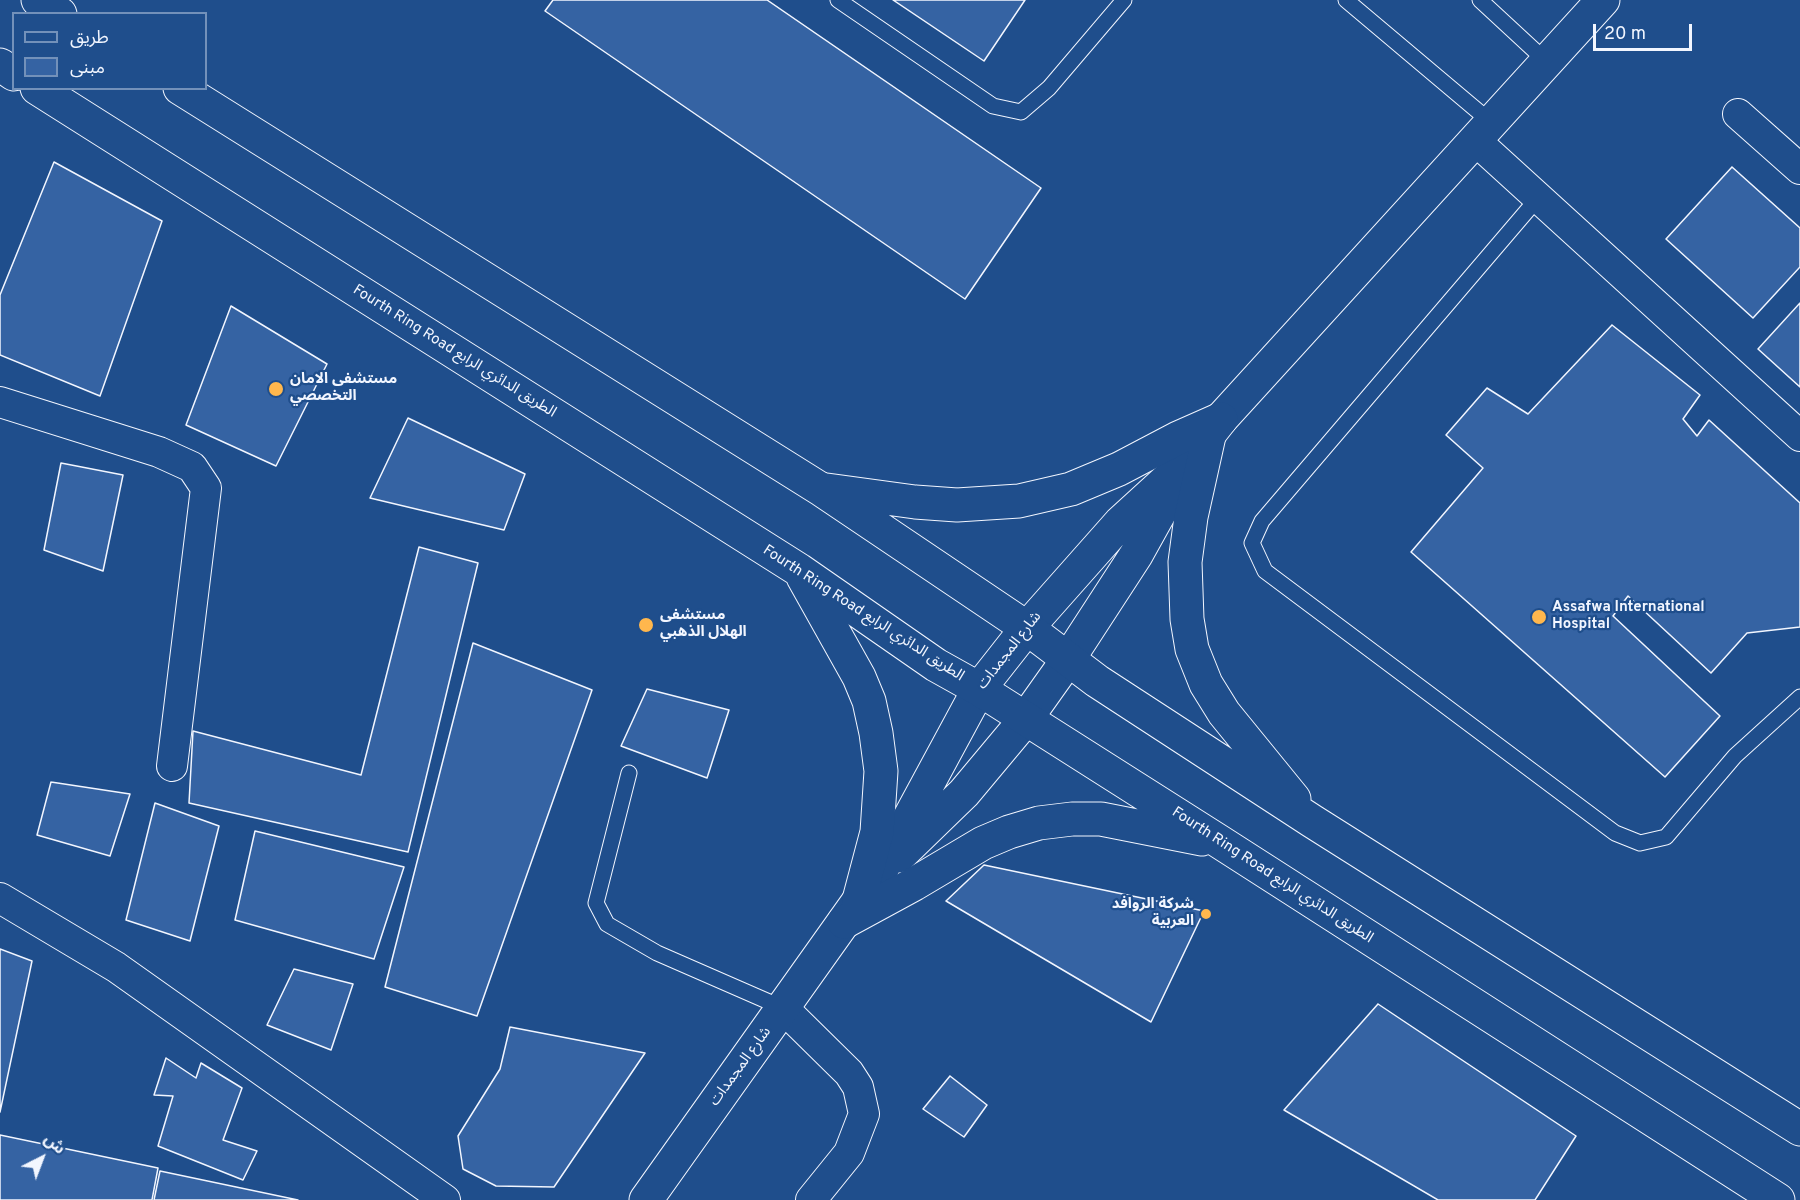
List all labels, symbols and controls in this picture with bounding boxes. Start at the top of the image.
legend [12,12,207,90]
scale bar [1596,12,1695,50]
text: 20 m [1604,23,1646,46]
text: طريق [70,27,109,50]
text: مبنى [70,57,105,80]
street label: Fourth Ring Road الطريق الدائري الرابع [349,282,559,422]
place label: مستشفى الامان التخصصي [290,371,397,406]
marker: مستشفى الامان التخصصي [267,380,285,398]
street label: Fourth Ring Road الطريق الدائري الرابع [759,542,967,686]
place label: Assafwa International Hospital [1552,599,1705,634]
place label: مستشفى الهلال الذهبي [660,607,747,642]
marker: Assafwa International Hospital [1530,608,1548,626]
street label: شارع المجمدات [974,609,1046,693]
marker: مستشفى الهلال الذهبي [637,616,655,634]
street label: Fourth Ring Road الطريق الدائري الرابع [1168,804,1376,948]
place label: شركة الروافد العربية [1112,896,1194,931]
marker: شركة الروافد العربية [1199,907,1213,921]
street label: شارع المجمدات [706,1024,776,1110]
north arrow [12,1128,72,1188]
text: ش [39,1130,69,1159]

